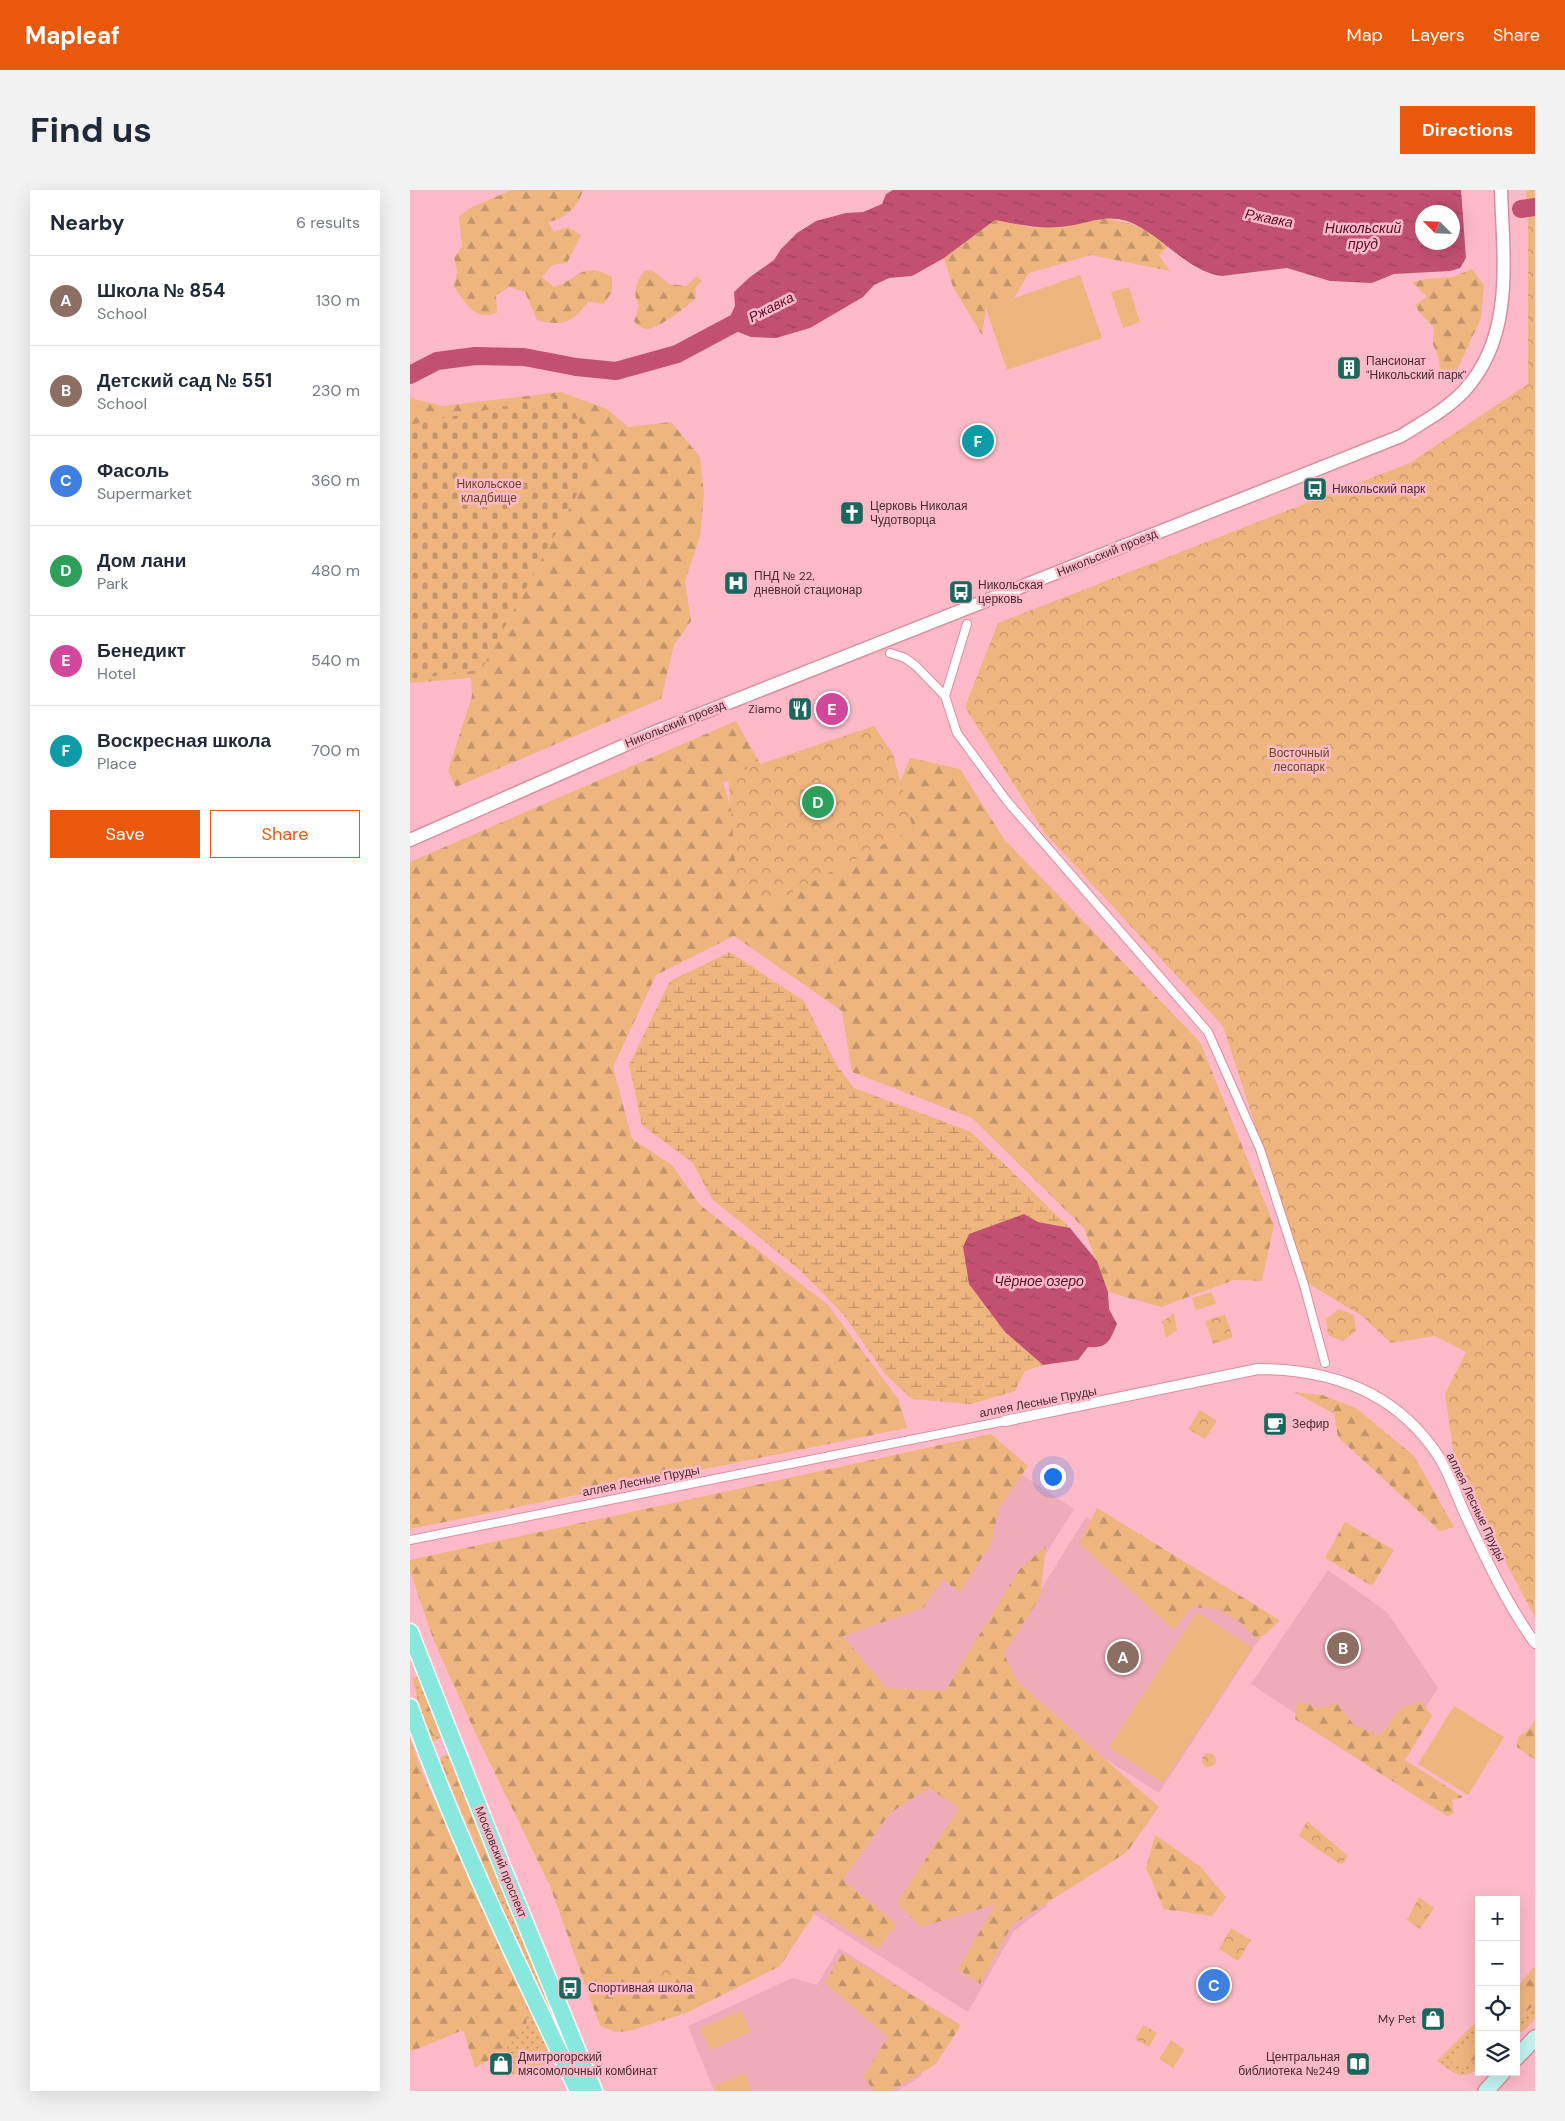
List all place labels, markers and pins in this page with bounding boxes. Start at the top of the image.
place label: Пансионат "Никольский парк" [1366,353,1467,383]
building icon: Пансионат "Никольский парк" [1336,355,1362,381]
pin: F [962,422,994,460]
bus stop icon: Никольский парк [1302,476,1328,502]
place label: Никольский парк [1332,481,1426,497]
place label: Церковь Николая Чудотворца [870,498,967,528]
church icon: Церковь Николая Чудотворца [839,500,865,526]
place label: ПНД № 22, дневной стационар [754,568,862,598]
hospital icon: ПНД № 22, дневной стационар [723,570,749,596]
place label: Никольская церковь [978,577,1043,607]
bus stop icon: Никольская церковь [948,579,974,605]
pin: E [816,690,848,728]
restaurant icon: Ziamo [787,696,813,722]
place label: Ziamo [748,701,782,717]
pin: D [802,783,834,821]
cafe icon: Зефир [1262,1411,1288,1437]
place label: Зефир [1292,1416,1329,1432]
pin: B [1327,1629,1359,1667]
pin: A [1107,1638,1139,1676]
pin: C [1198,1966,1230,2004]
bus stop icon: Спортивная школа [557,1975,583,2001]
place label: Спортивная школа [588,1980,693,1996]
shop icon: My Pet [1420,2006,1446,2032]
place label: My Pet [1378,2011,1416,2027]
place label: Дмитрогорский мясомолочный комбинат [518,2049,658,2079]
place label: Центральная библиотека №249 [1238,2049,1340,2079]
shop icon: Дмитрогорский мясомолочный комбинат [488,2051,514,2077]
library icon: Центральная библиотека №249 [1345,2051,1371,2077]

